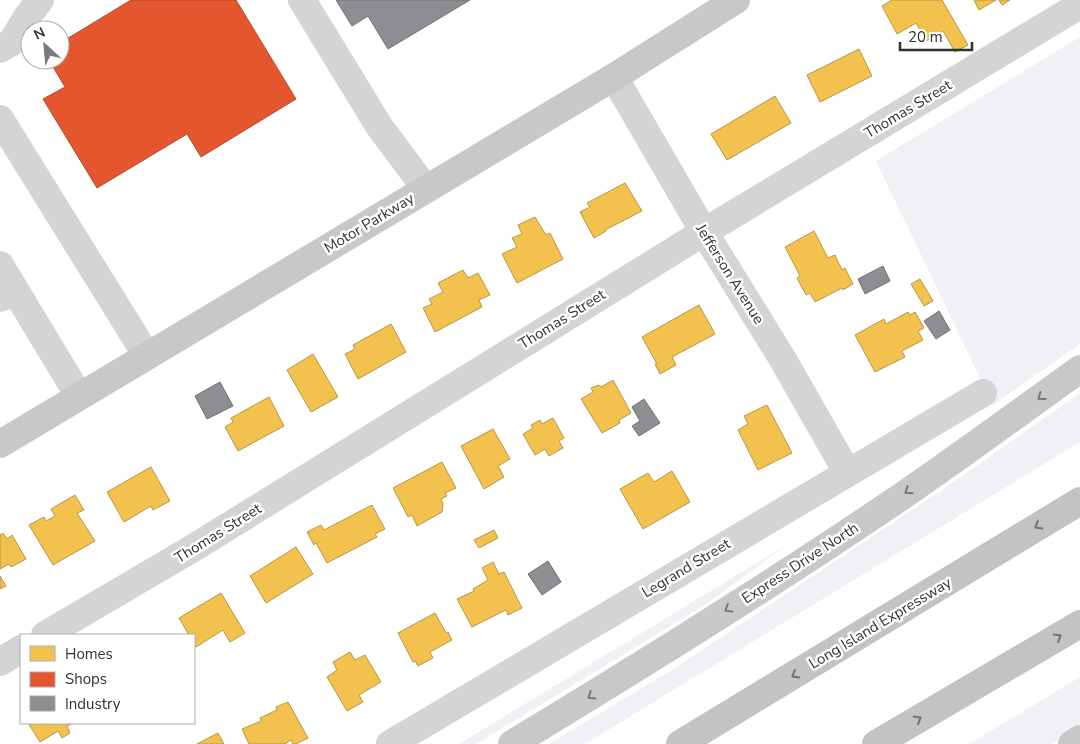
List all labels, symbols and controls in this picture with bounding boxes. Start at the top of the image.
north arrow [20,20,70,70]
scale bar [900,20,972,52]
text: N [31,23,48,45]
text: 20 m [908,27,943,47]
street label: Thomas Street [861,75,956,143]
street label: Motor Parkway [320,188,418,258]
street label: Jefferson Avenue [691,219,769,328]
street label: Thomas Street [515,284,610,354]
one-way arrow [1037,391,1047,400]
one-way arrow [904,485,914,494]
street label: Thomas Street [171,498,266,568]
street label: Express Drive North [738,518,862,608]
one-way arrow [1035,520,1044,530]
street label: Legrand Street [638,533,735,602]
street label: Long Island Expressway [805,572,955,674]
one-way arrow [725,603,734,613]
one-way arrow [1053,633,1062,643]
legend [20,634,195,724]
text: Homes [65,644,113,664]
one-way arrow [792,668,801,678]
text: Shops [65,669,107,689]
one-way arrow [587,689,596,699]
text: Industry [65,694,121,714]
one-way arrow [913,716,922,726]

